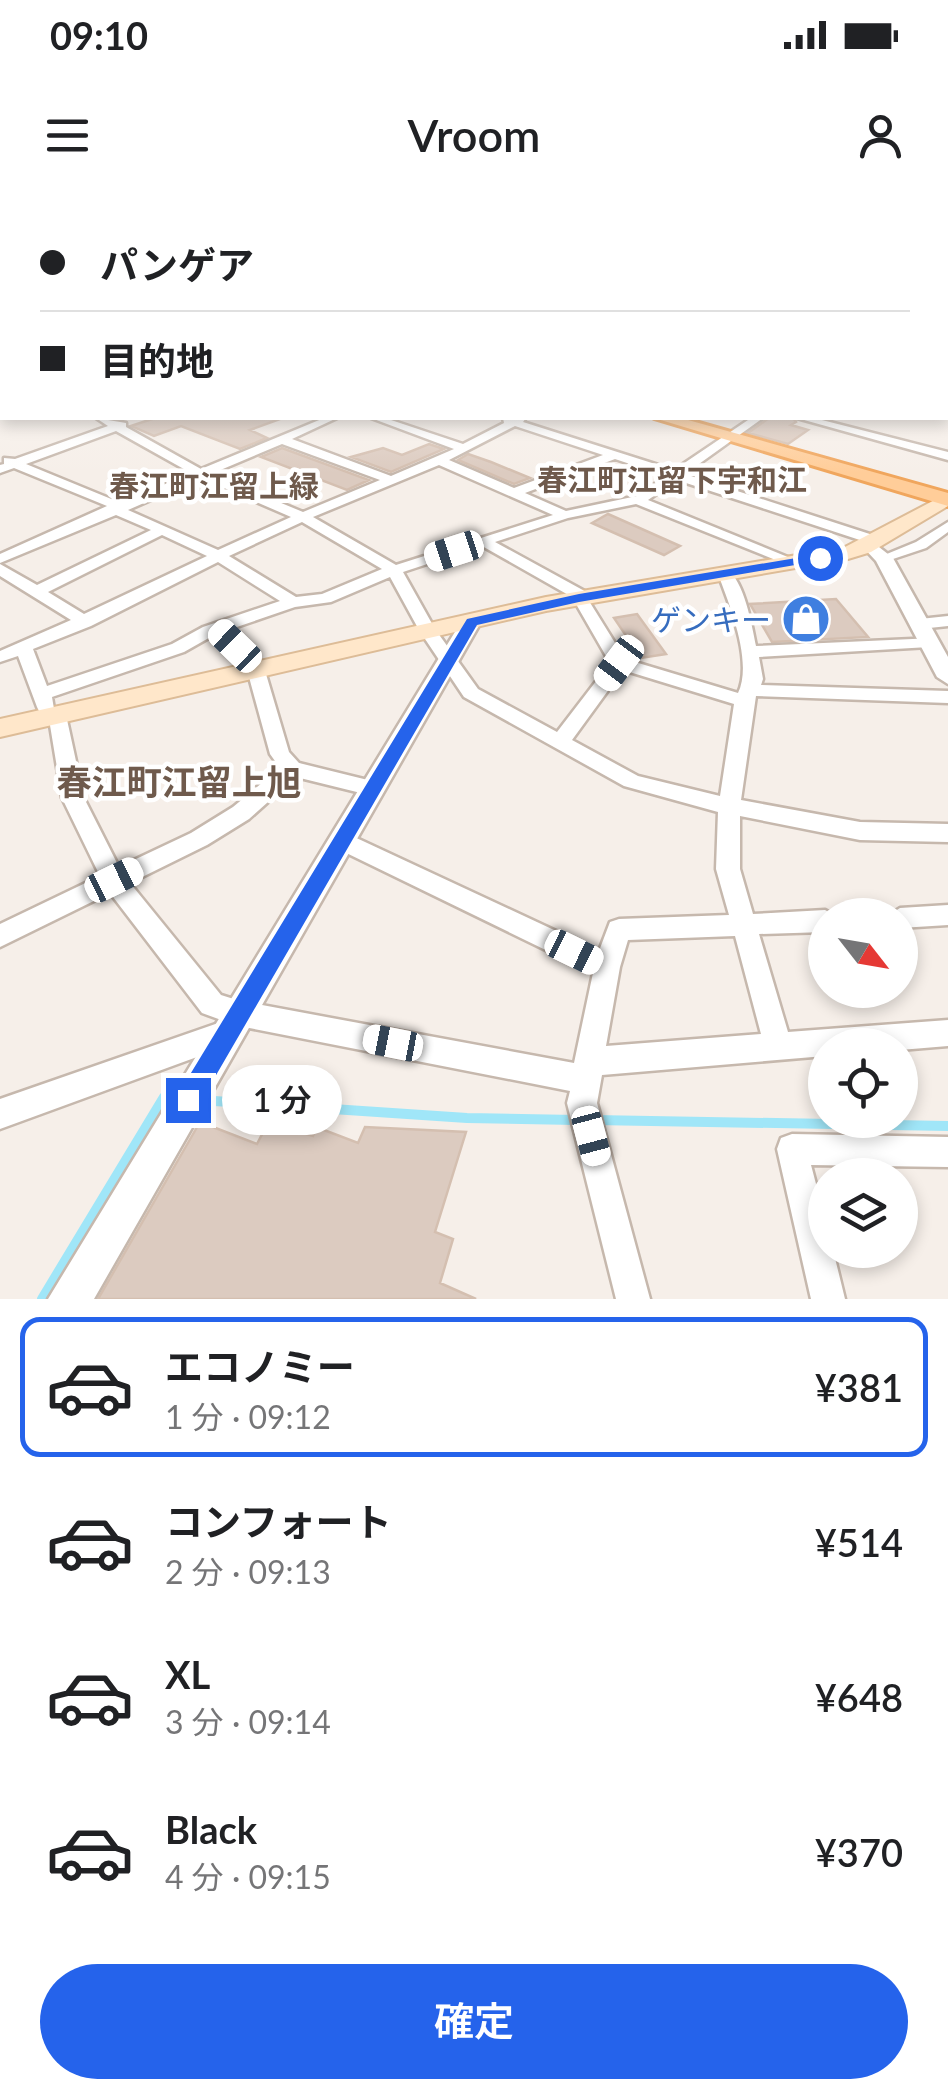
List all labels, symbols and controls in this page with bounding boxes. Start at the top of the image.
text: 09:10 [50,12,148,58]
icon: menu [40,108,95,163]
text: Vroom [408,108,540,162]
icon: person [853,108,908,163]
text: パンゲア [100,241,254,287]
text: 目的地 [100,337,214,383]
district label: 春江町江留下宇和江 [537,461,807,497]
district label: 春江町江留上緑 [109,467,319,503]
car [421,527,487,575]
route start [798,536,843,581]
shop icon: ゲンキー [780,593,832,645]
place label: ゲンキー [651,601,771,637]
car [203,614,267,678]
car [589,630,649,696]
district label: 春江町江留上旭 [56,760,302,802]
car [80,853,148,907]
north arrow [808,898,918,1008]
map controls [808,898,918,1268]
car [540,925,608,979]
car [361,1023,425,1063]
button: locate [808,1028,918,1138]
callout: 1 分 [223,1065,343,1135]
route end [166,1078,211,1123]
text: 1 分 [253,1080,311,1119]
car [569,1103,613,1169]
button: layers [808,1158,918,1268]
icon: car [45,1342,135,1432]
text: エコノミー [165,1343,355,1389]
text: ¥381 [815,1364,903,1410]
text: 1 分 · 09:12 [165,1397,331,1436]
icon: car [45,1497,135,1587]
text: コンフォート [165,1498,392,1544]
text: ¥514 [815,1519,903,1565]
text: 2 分 · 09:13 [165,1552,331,1591]
text: XL [165,1651,210,1697]
icon: car [45,1652,135,1742]
text: ¥648 [815,1674,903,1720]
text: 3 分 · 09:14 [165,1702,331,1741]
text: Black [165,1806,257,1852]
icon: car [45,1807,135,1897]
text: ¥370 [815,1829,903,1875]
text: 4 分 · 09:15 [165,1857,331,1896]
button: 確定 [40,1964,908,2079]

